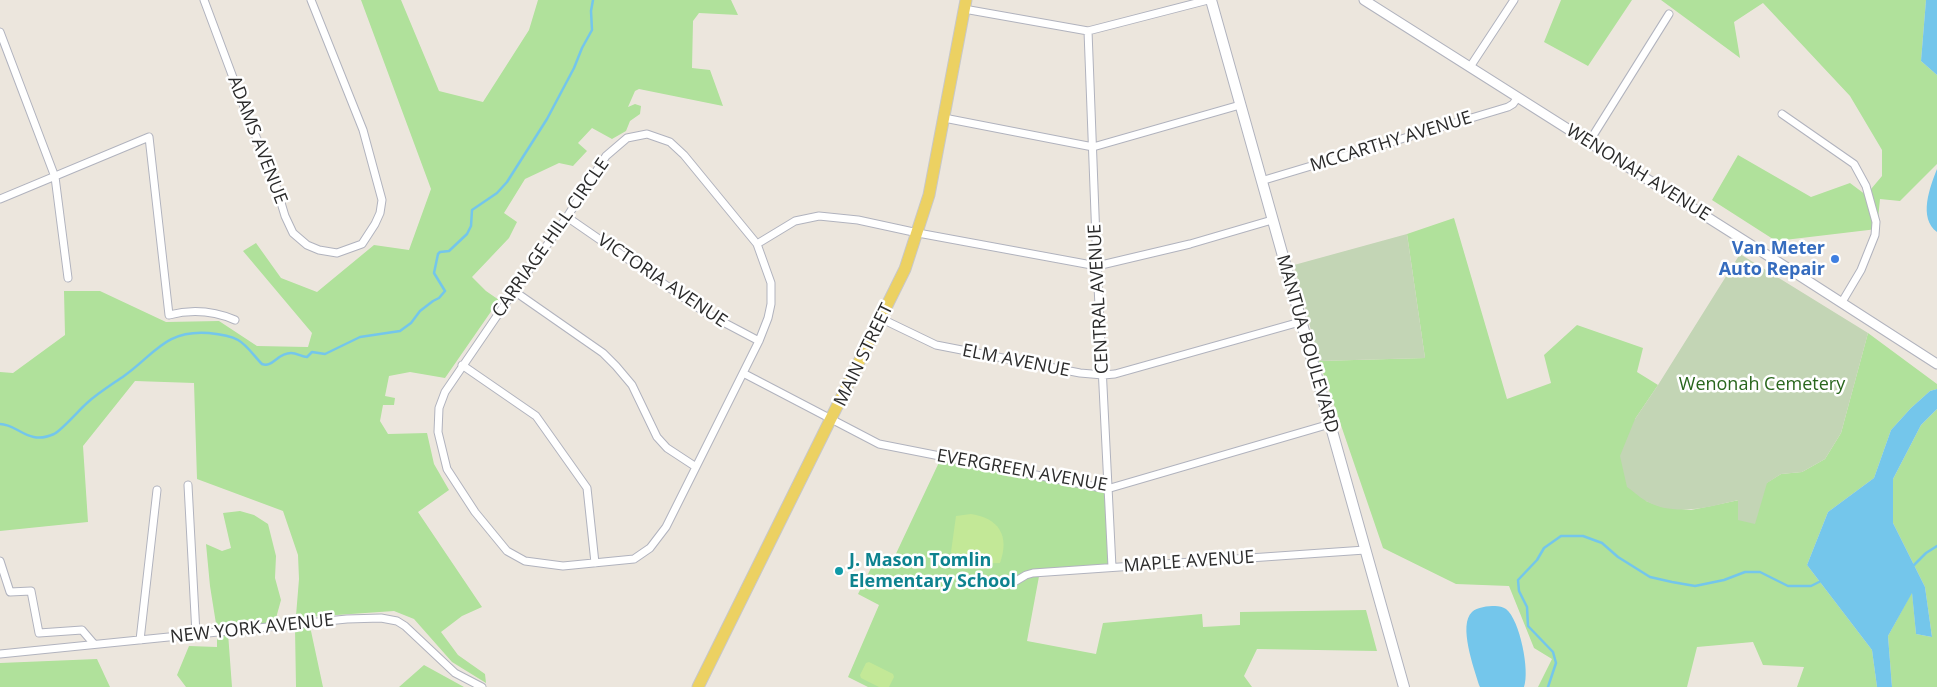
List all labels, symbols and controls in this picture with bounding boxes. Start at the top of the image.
street label: ADAMS AVENUE [223,73,291,207]
street label: MCCARTHY AVENUE [1307,107,1475,177]
street label: WENONAH AVENUE [1562,120,1714,226]
street label: CARRIAGE HILL CIRCLE [488,154,614,322]
street label: CENTRAL AVENUE [1084,223,1114,375]
street label: VICTORIA AVENUE [593,230,731,332]
place label: Van Meter Auto Repair [1719,238,1825,280]
street label: MANTUA BOULEVARD [1271,252,1343,436]
marker: Van Meter Auto Repair [1829,253,1841,265]
street label: MAIN STREET [830,300,898,410]
street label: ELM AVENUE [960,340,1072,382]
park label: Wenonah Cemetery [1679,374,1845,396]
street label: EVERGREEN AVENUE [935,445,1109,497]
street label: MAPLE AVENUE [1123,547,1255,577]
place label: J. Mason Tomlin Elementary School [849,550,1016,592]
marker: J. Mason Tomlin Elementary School [833,565,845,577]
street label: NEW YORK AVENUE [169,610,335,648]

